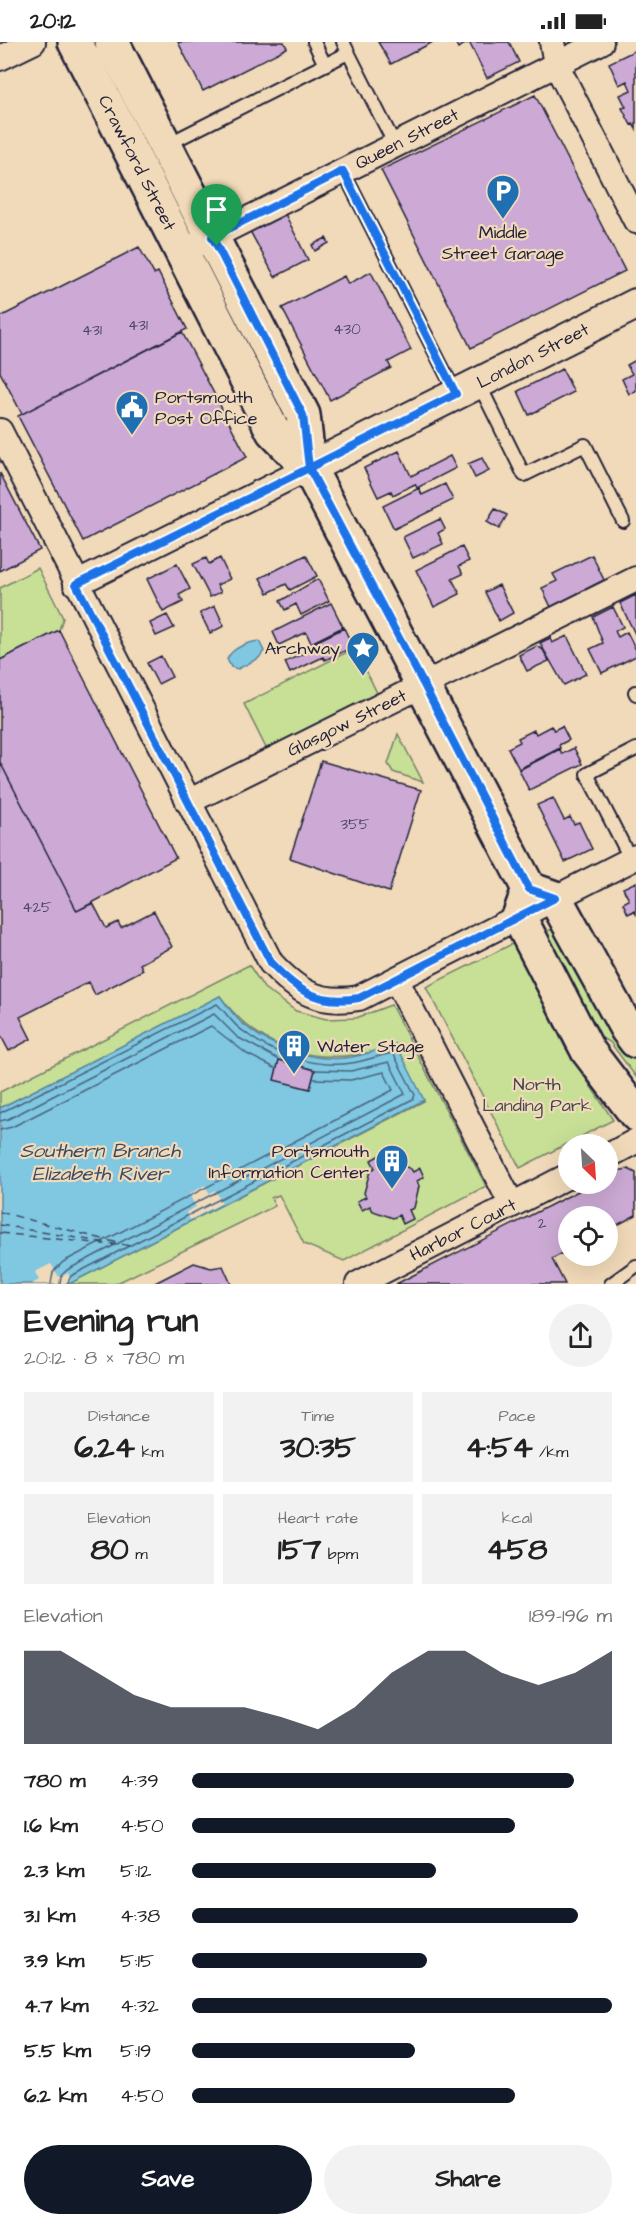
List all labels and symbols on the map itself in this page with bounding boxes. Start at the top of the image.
street label: Crawford Street [92,91,182,236]
street label: Queen Street [351,102,464,176]
parking icon: Middle Street Garage [485,173,521,220]
pin [191,184,242,246]
place label: Middle Street Garage [442,220,564,267]
house number: 431 [128,315,148,336]
street label: London Street [473,317,594,395]
house number: 430 [333,319,361,340]
house number: 431 [82,320,102,341]
place label: Portsmouth Post Office [155,385,258,431]
public building icon: Portsmouth Post Office [114,389,150,436]
place icon: Archway [345,630,381,677]
place label: Archway [265,636,340,662]
street label: Glasgow Street [283,683,412,764]
house number: 355 [341,814,370,835]
house number: 425 [22,897,52,918]
building icon: Water Stage [276,1028,312,1075]
place label: Water Stage [317,1034,425,1060]
park label: North Landing Park [482,1072,592,1119]
north arrow [558,1134,618,1194]
water label: Southern Branch Elizabeth River [20,1137,181,1188]
place label: Portsmouth Information Center [209,1139,369,1185]
building icon: Portsmouth Information Center [374,1143,410,1190]
street label: Harbor Court [405,1192,521,1268]
house number: 2 [538,1213,547,1234]

